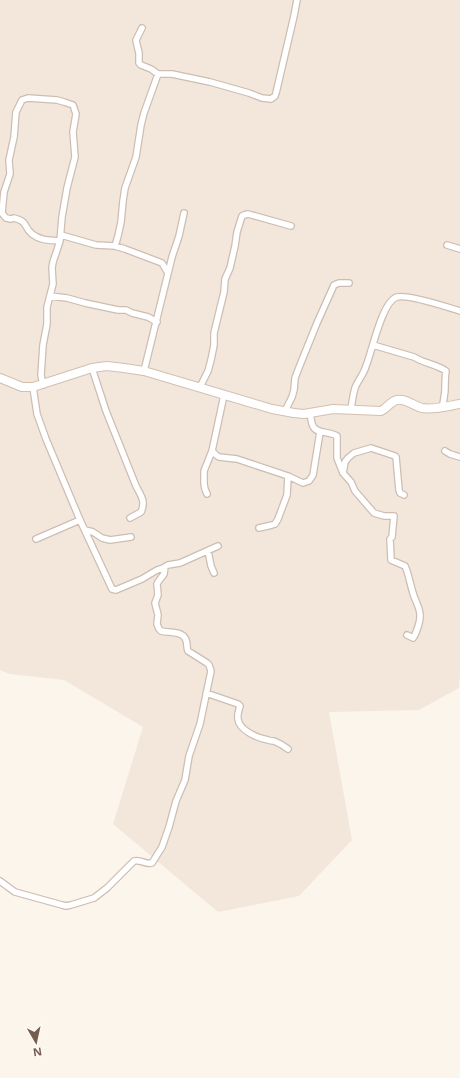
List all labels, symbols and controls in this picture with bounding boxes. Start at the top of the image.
north arrow [16,1022,56,1062]
text: N [32,1044,43,1060]

